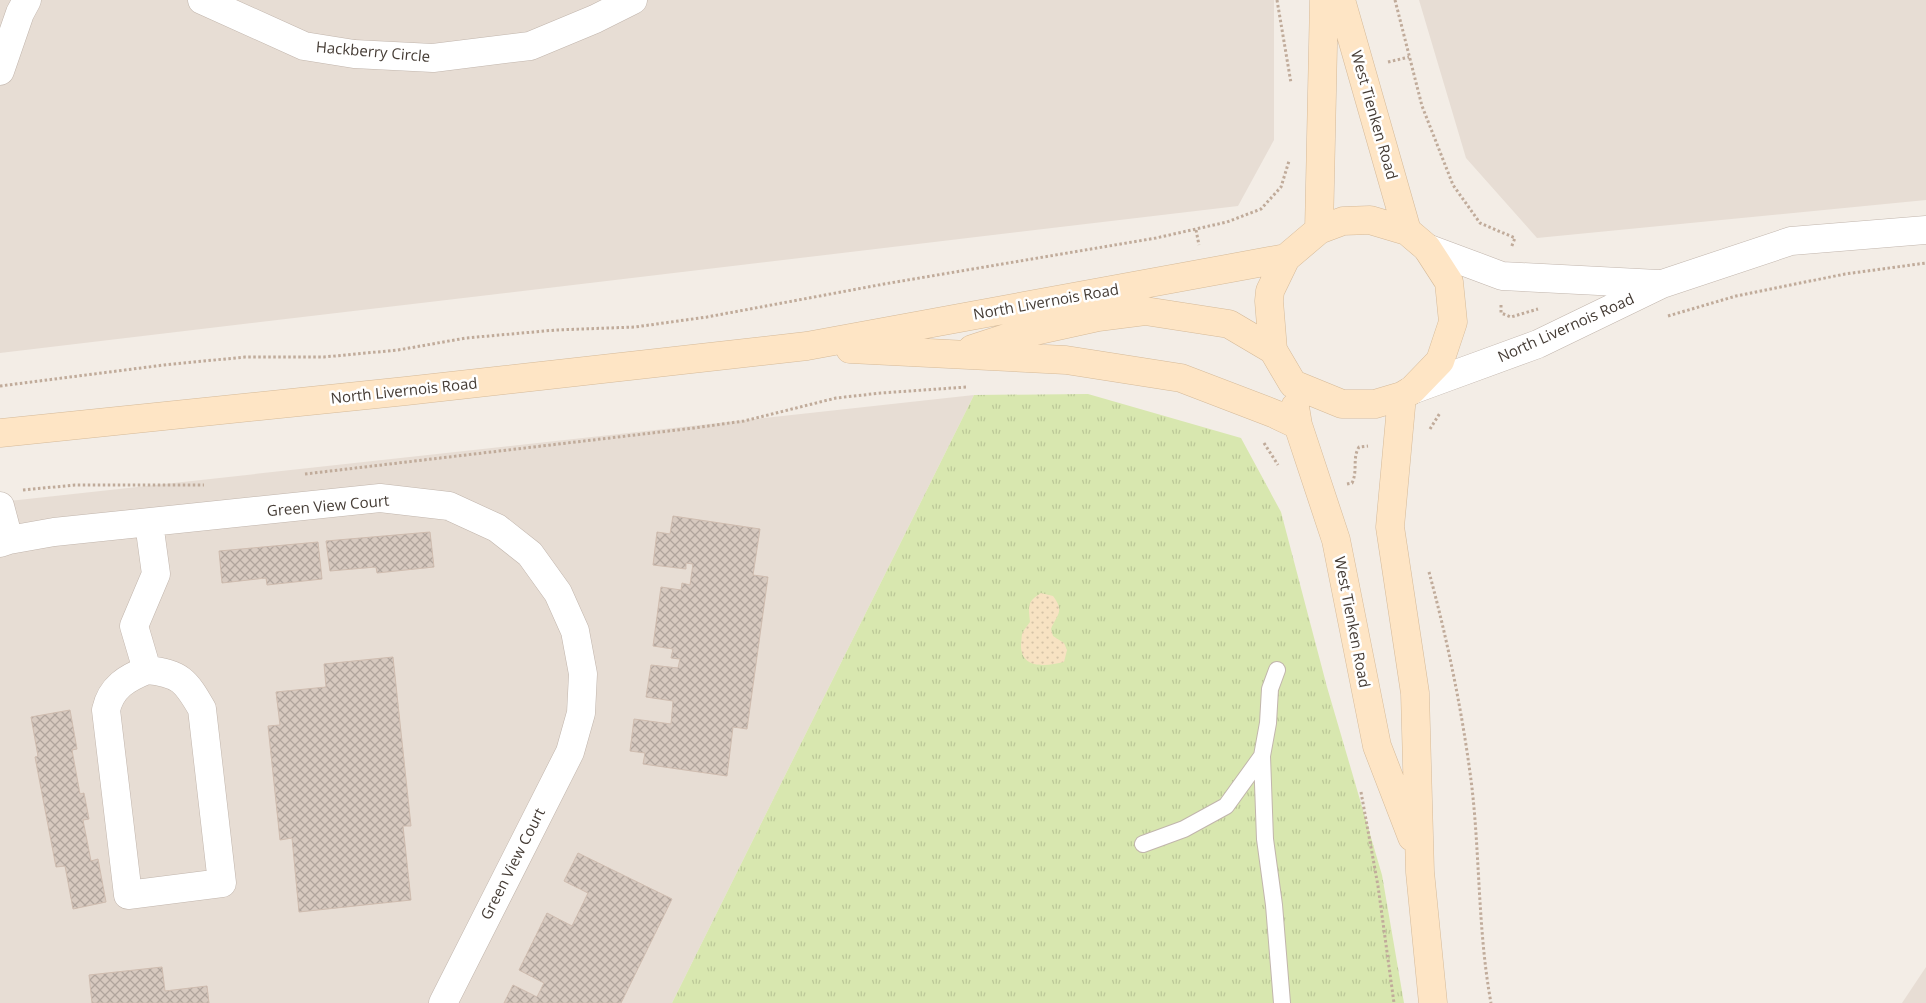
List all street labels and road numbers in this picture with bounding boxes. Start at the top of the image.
street label: Hackberry Circle [315,36,431,66]
street label: West Tienken Road [1347,48,1403,182]
street label: North Livernois Road [972,278,1120,324]
street label: North Livernois Road [1494,288,1637,366]
street label: North Livernois Road [330,372,478,408]
street label: Green View Court [266,490,390,520]
street label: West Tienken Road [1330,554,1376,689]
street label: Green View Court [475,804,549,923]

